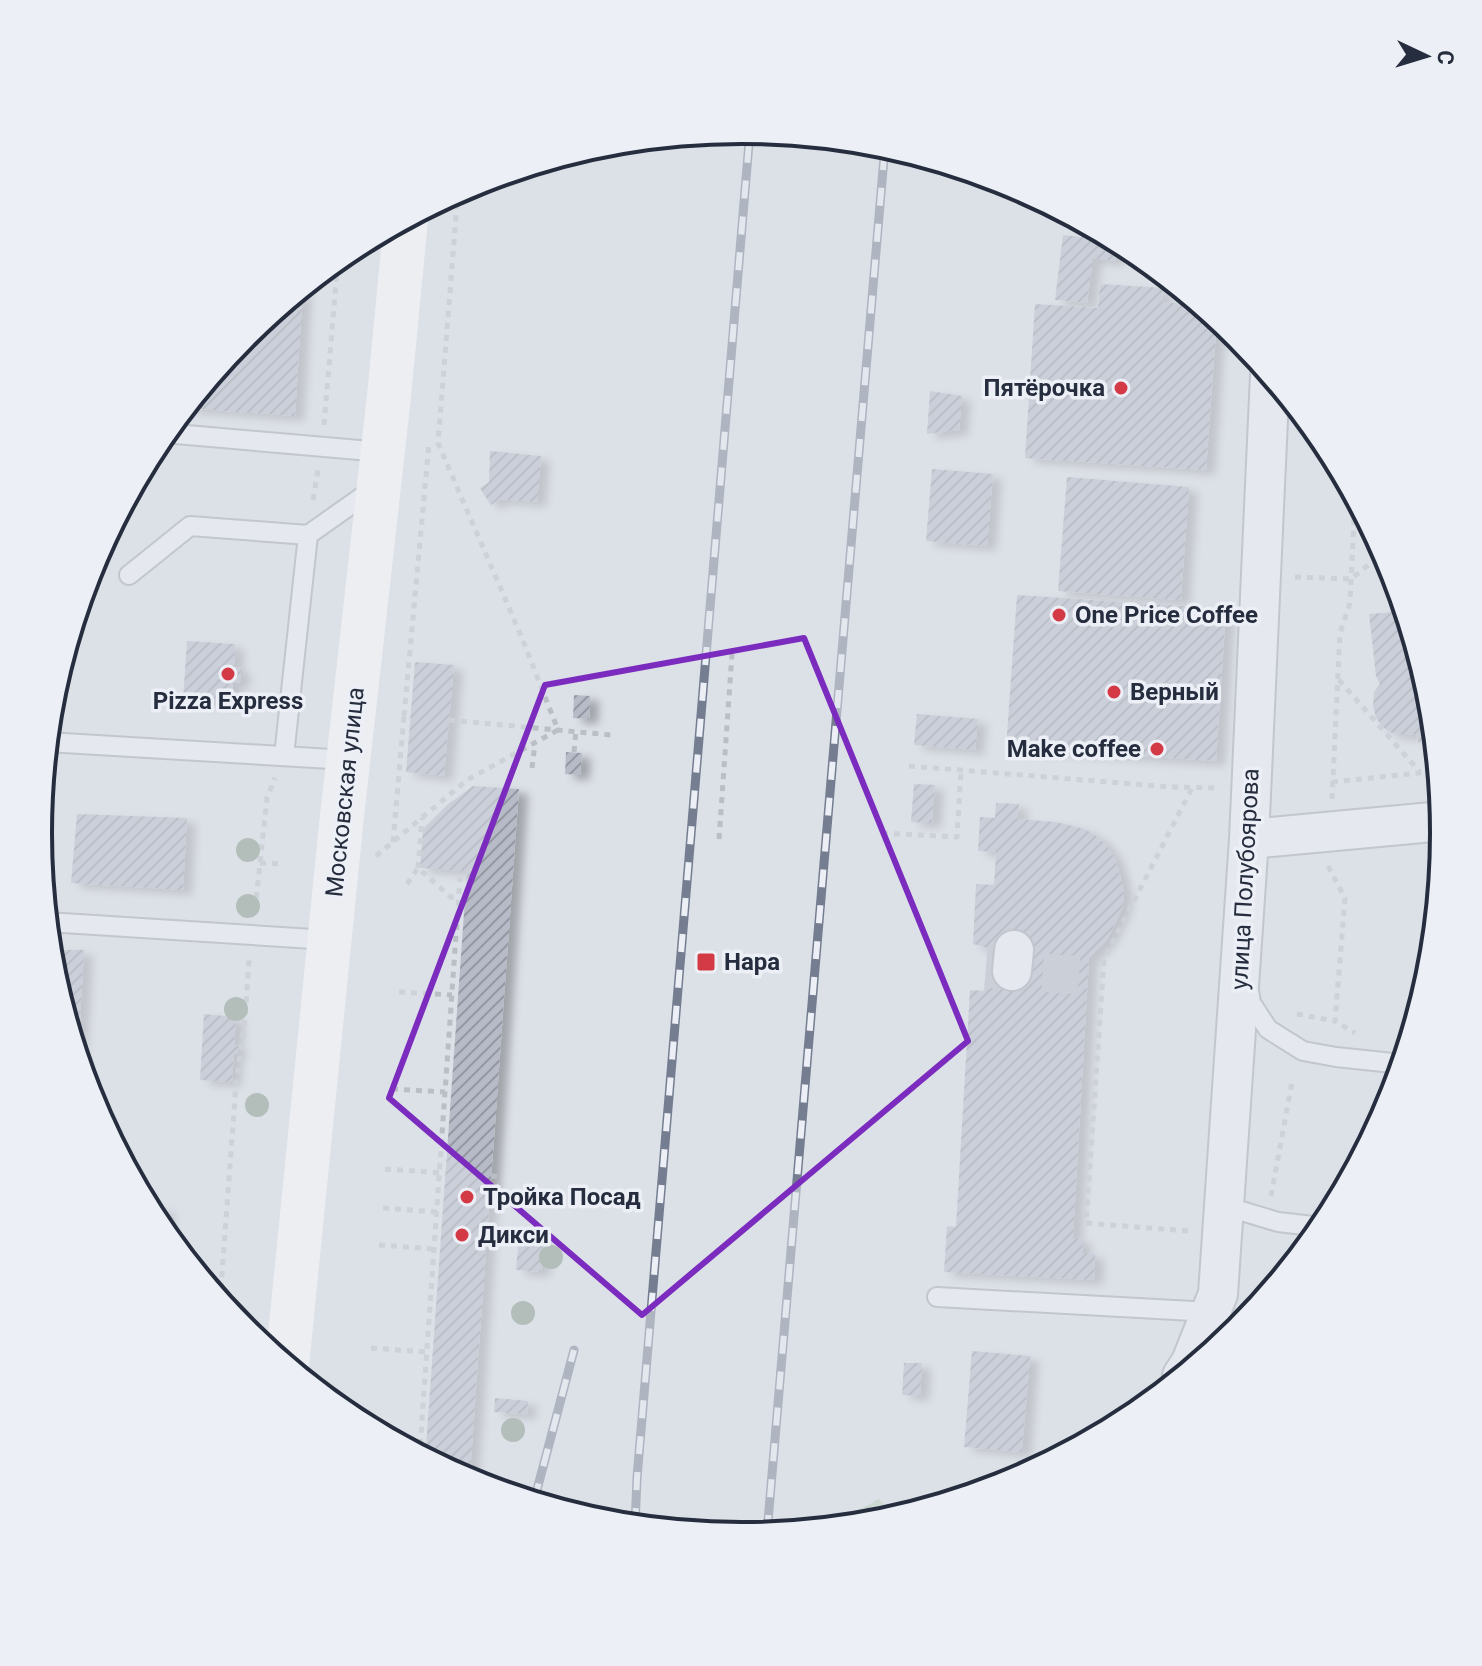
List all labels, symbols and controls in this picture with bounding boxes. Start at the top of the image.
north arrow [1386,16,1466,96]
text: С [1432,49,1458,65]
place label: Пятёрочка [984,374,1105,402]
marker: Пятёрочка [1112,379,1130,397]
place label: One Price Coffee [1075,601,1258,629]
marker: One Price Coffee [1050,606,1068,624]
marker: Pizza Express [219,665,237,683]
place label: Верный [1130,678,1219,706]
marker: Верный [1105,683,1123,701]
street label: Московская улица [320,686,370,898]
place label: Pizza Express [153,687,303,715]
place label: Make coffee [1007,735,1141,763]
marker: Make coffee [1148,740,1166,758]
street label: улица Полубоярова [1225,768,1265,990]
place label: Нара [724,948,780,976]
marker: Нара [695,951,717,973]
place label: Тройка Посад [483,1183,641,1211]
marker: Тройка Посад [458,1188,476,1206]
place label: Дикси [478,1221,549,1249]
marker: Дикси [453,1226,471,1244]

